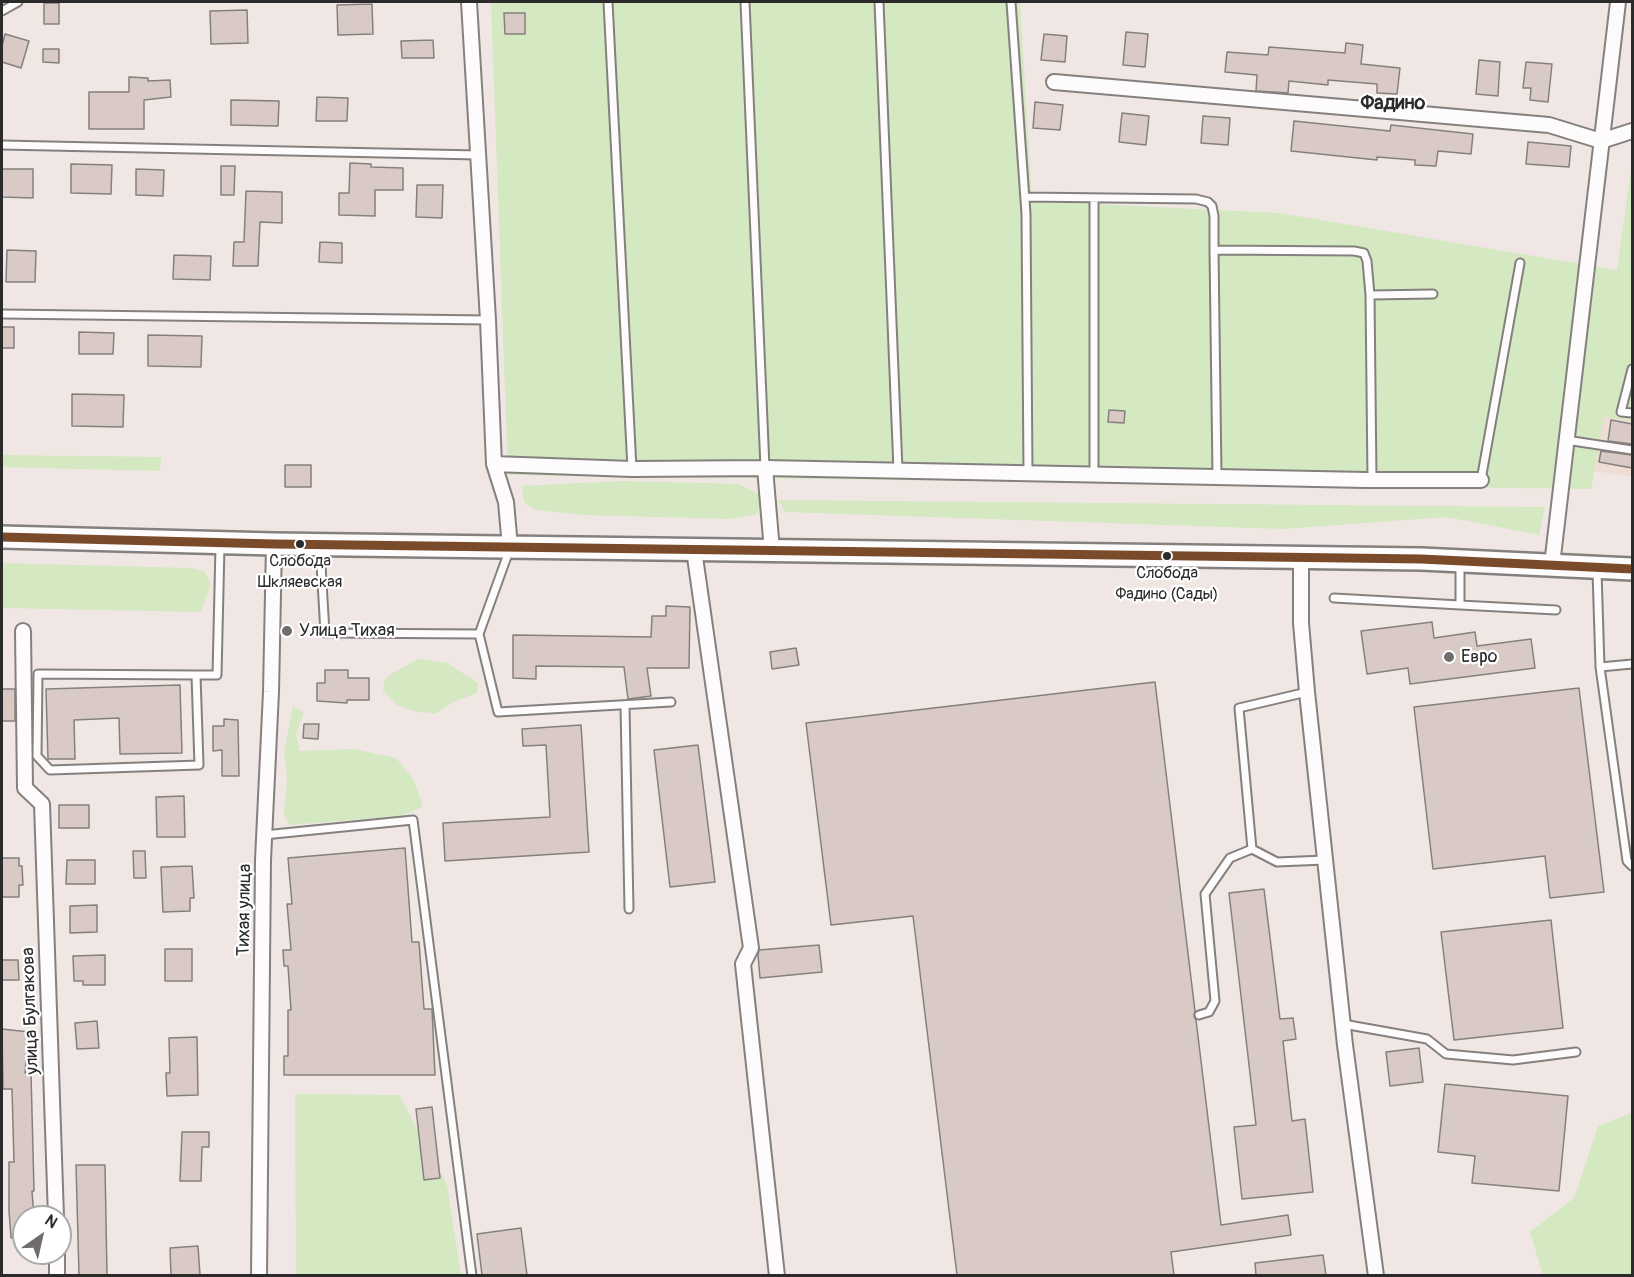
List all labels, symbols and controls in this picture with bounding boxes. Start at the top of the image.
district label: Фадино [1361,92,1425,116]
marker: Слобода Шкляевская [294,538,306,550]
marker: Слобода Фадино (Сады) [1161,550,1173,562]
place label: Слобода Шкляевская [258,552,342,590]
place label: Слобода Фадино (Сады) [1116,564,1218,602]
place label: Улица Тихая [299,620,395,642]
marker: Улица Тихая [280,624,294,638]
place label: Евро [1461,646,1497,668]
marker: Евро [1442,650,1456,664]
street label: Тихая улица [233,864,257,956]
street label: улица Булгакова [18,947,44,1075]
north arrow [12,1205,72,1265]
text: N [41,1210,61,1233]

